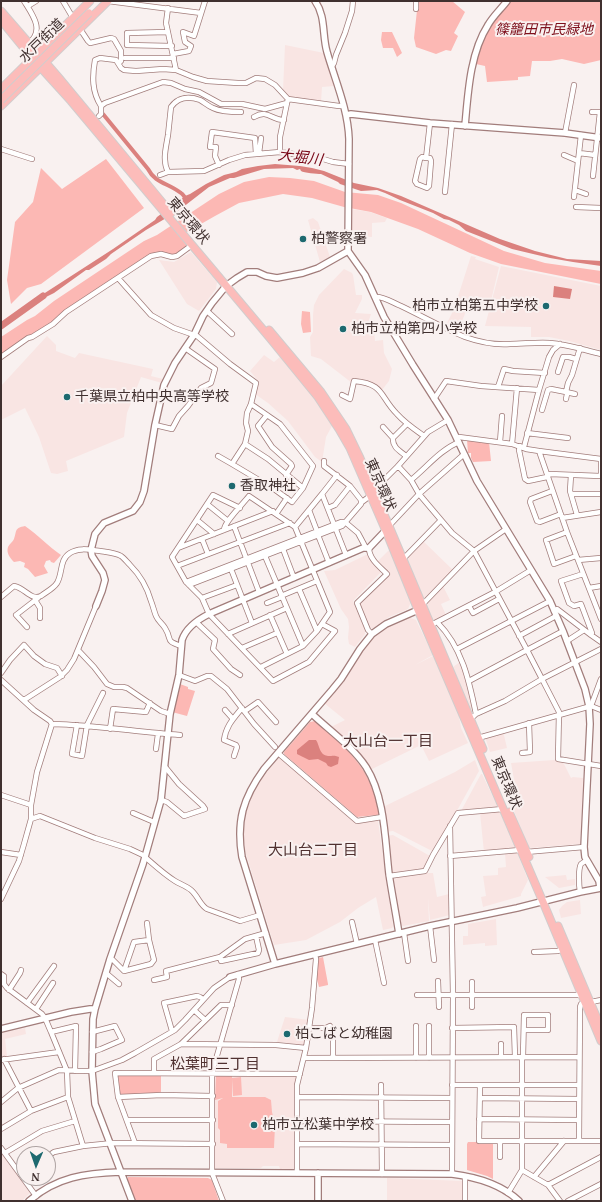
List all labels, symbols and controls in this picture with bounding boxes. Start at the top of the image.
street label: 水戸街道 [16,16,68,66]
park label: 篠籠田市民緑地 [495,22,593,38]
water label: 大堀川 [277,146,323,170]
street label: 東京環状 [164,194,212,248]
place label: 柏警察署 [311,231,367,247]
marker: 柏警察署 [298,234,308,244]
place label: 柏市立柏第五中学校 [412,298,538,314]
marker: 柏市立柏第五中学校 [541,301,551,311]
place label: 柏市立柏第四小学校 [351,321,477,337]
marker: 柏市立柏第四小学校 [338,324,348,334]
place label: 千葉県立柏中央高等学校 [75,389,229,405]
marker: 千葉県立柏中央高等学校 [62,392,72,402]
street label: 東京環状 [361,456,399,514]
place label: 香取神社 [240,478,296,494]
marker: 香取神社 [227,481,237,491]
district label: 大山台一丁目 [343,733,433,751]
street label: 東京環状 [487,754,525,812]
district label: 大山台二丁目 [268,842,358,860]
place label: 柏こばと幼稚園 [295,1026,393,1042]
marker: 柏こばと幼稚園 [282,1029,292,1039]
district label: 松葉町三丁目 [170,1056,260,1074]
place label: 柏市立松葉中学校 [262,1117,374,1133]
marker: 柏市立松葉中学校 [249,1120,259,1130]
north arrow [16,1146,56,1186]
text: N [31,1170,40,1185]

